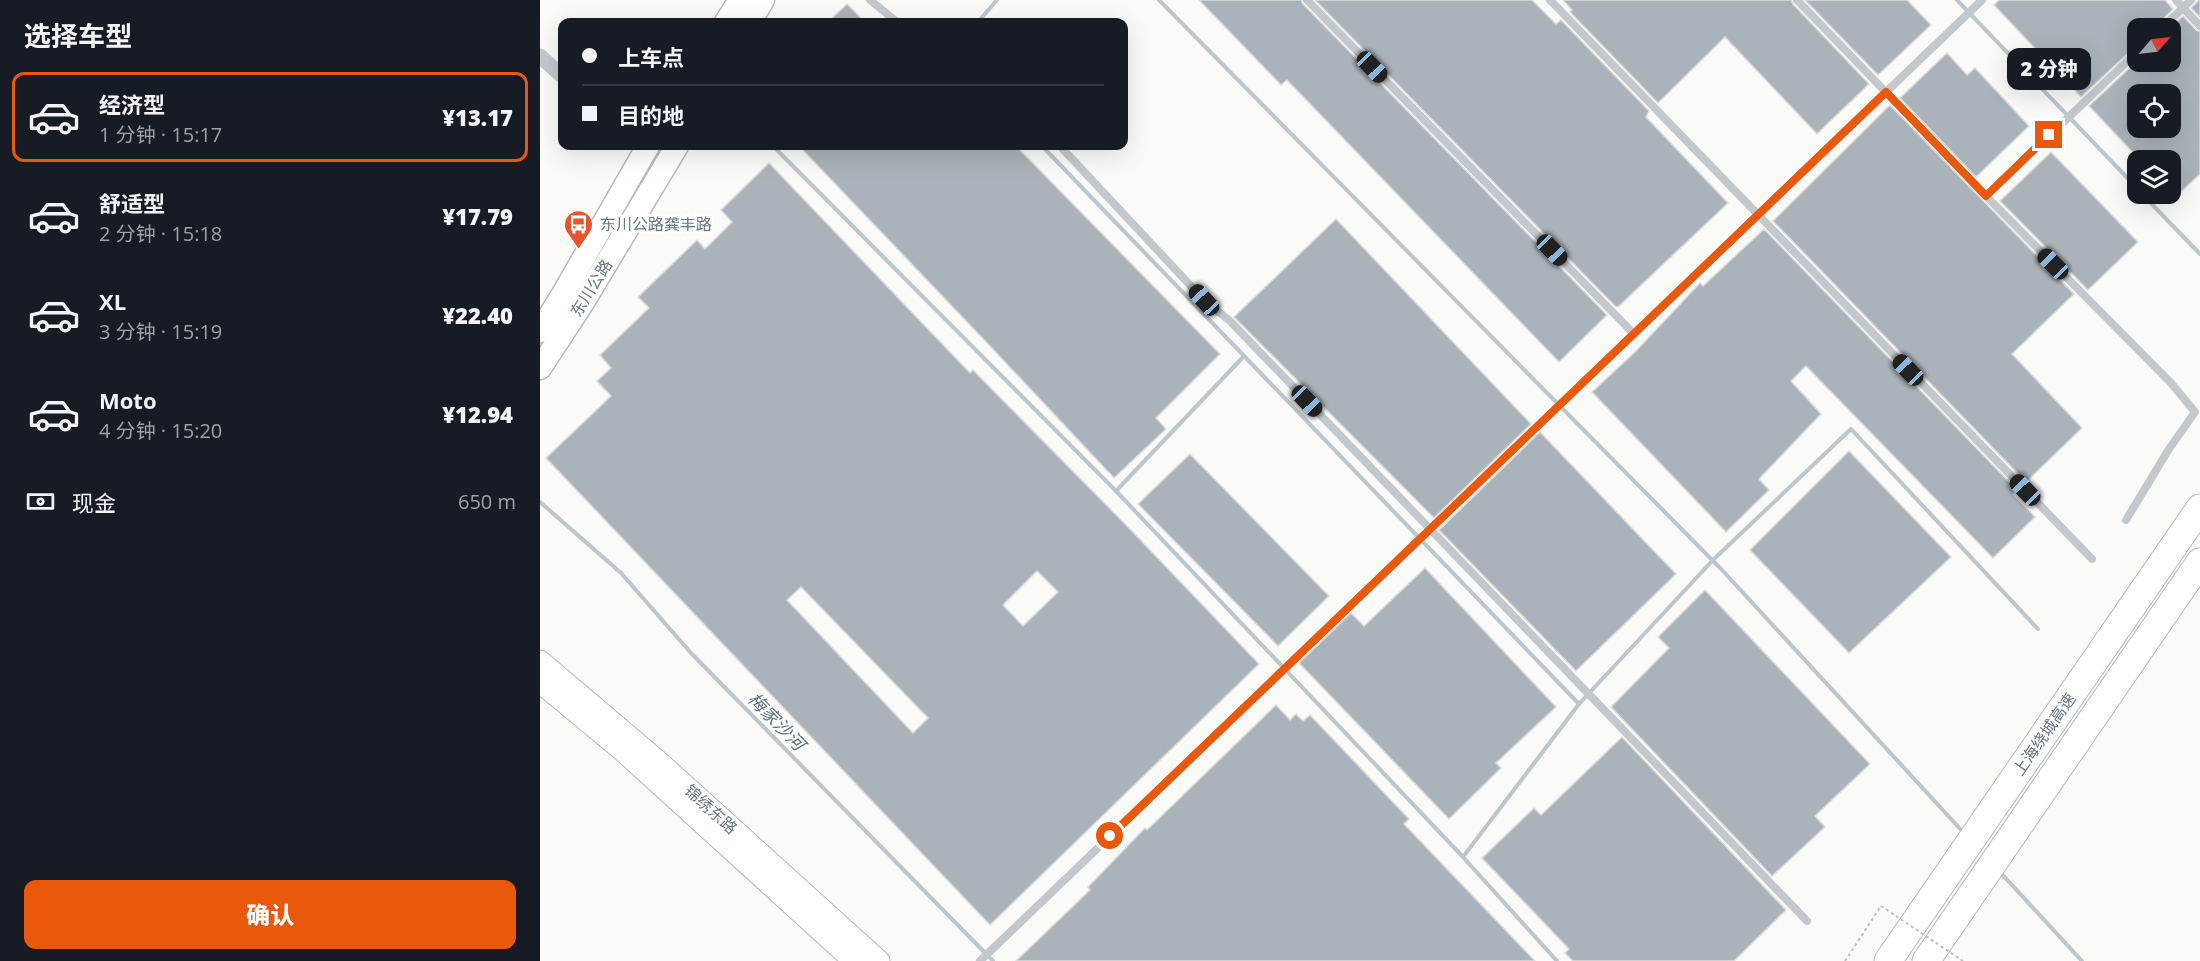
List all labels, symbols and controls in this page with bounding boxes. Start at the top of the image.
text: 选择车型 [24,17,132,54]
north arrow [2127,18,2181,72]
map controls [2127,18,2181,204]
text: 上车点 [618,42,684,72]
car [1353,48,1391,86]
callout: 2 分钟 [2007,48,2091,90]
text: 2 分钟 [2021,55,2077,82]
button: locate [2127,84,2181,138]
text: 经济型 [99,89,165,119]
icon: car [27,90,81,144]
text: 目的地 [618,100,684,130]
text: ¥13.17 [442,102,513,132]
text: 1 分钟 · 15:17 [99,121,222,148]
route end [2035,121,2062,148]
button: layers [2127,150,2181,204]
text: 舒适型 [99,188,165,218]
icon: car [27,189,81,243]
text: ¥17.79 [442,201,513,231]
bus stop icon: 东川公路龚丰路 [563,208,595,250]
place label: 东川公路龚丰路 [600,213,712,235]
text: 2 分钟 · 15:18 [99,220,222,247]
car [1533,231,1571,269]
car [2034,245,2072,283]
street label: 东川公路 [565,255,617,321]
car [1185,281,1223,319]
text: XL [99,286,126,316]
icon: car [27,288,81,342]
text: ¥22.40 [442,300,513,330]
text: 3 分钟 · 15:19 [99,318,222,345]
car [1889,351,1927,389]
car [1288,382,1326,420]
text: Moto [99,385,157,415]
icon: car [27,387,81,441]
text: ¥12.94 [442,399,513,429]
text: 4 分钟 · 15:20 [99,417,222,444]
car [2006,471,2044,509]
icon: cash [24,485,57,518]
text: 现金 [72,487,116,517]
text: 650 m [458,488,516,515]
water label: 梅家沙河 [743,687,813,757]
street label: 上海绕城高速 [2007,688,2081,780]
street label: 锦绣东路 [680,779,742,839]
route start [1096,822,1123,849]
button: 确认 [24,880,516,949]

